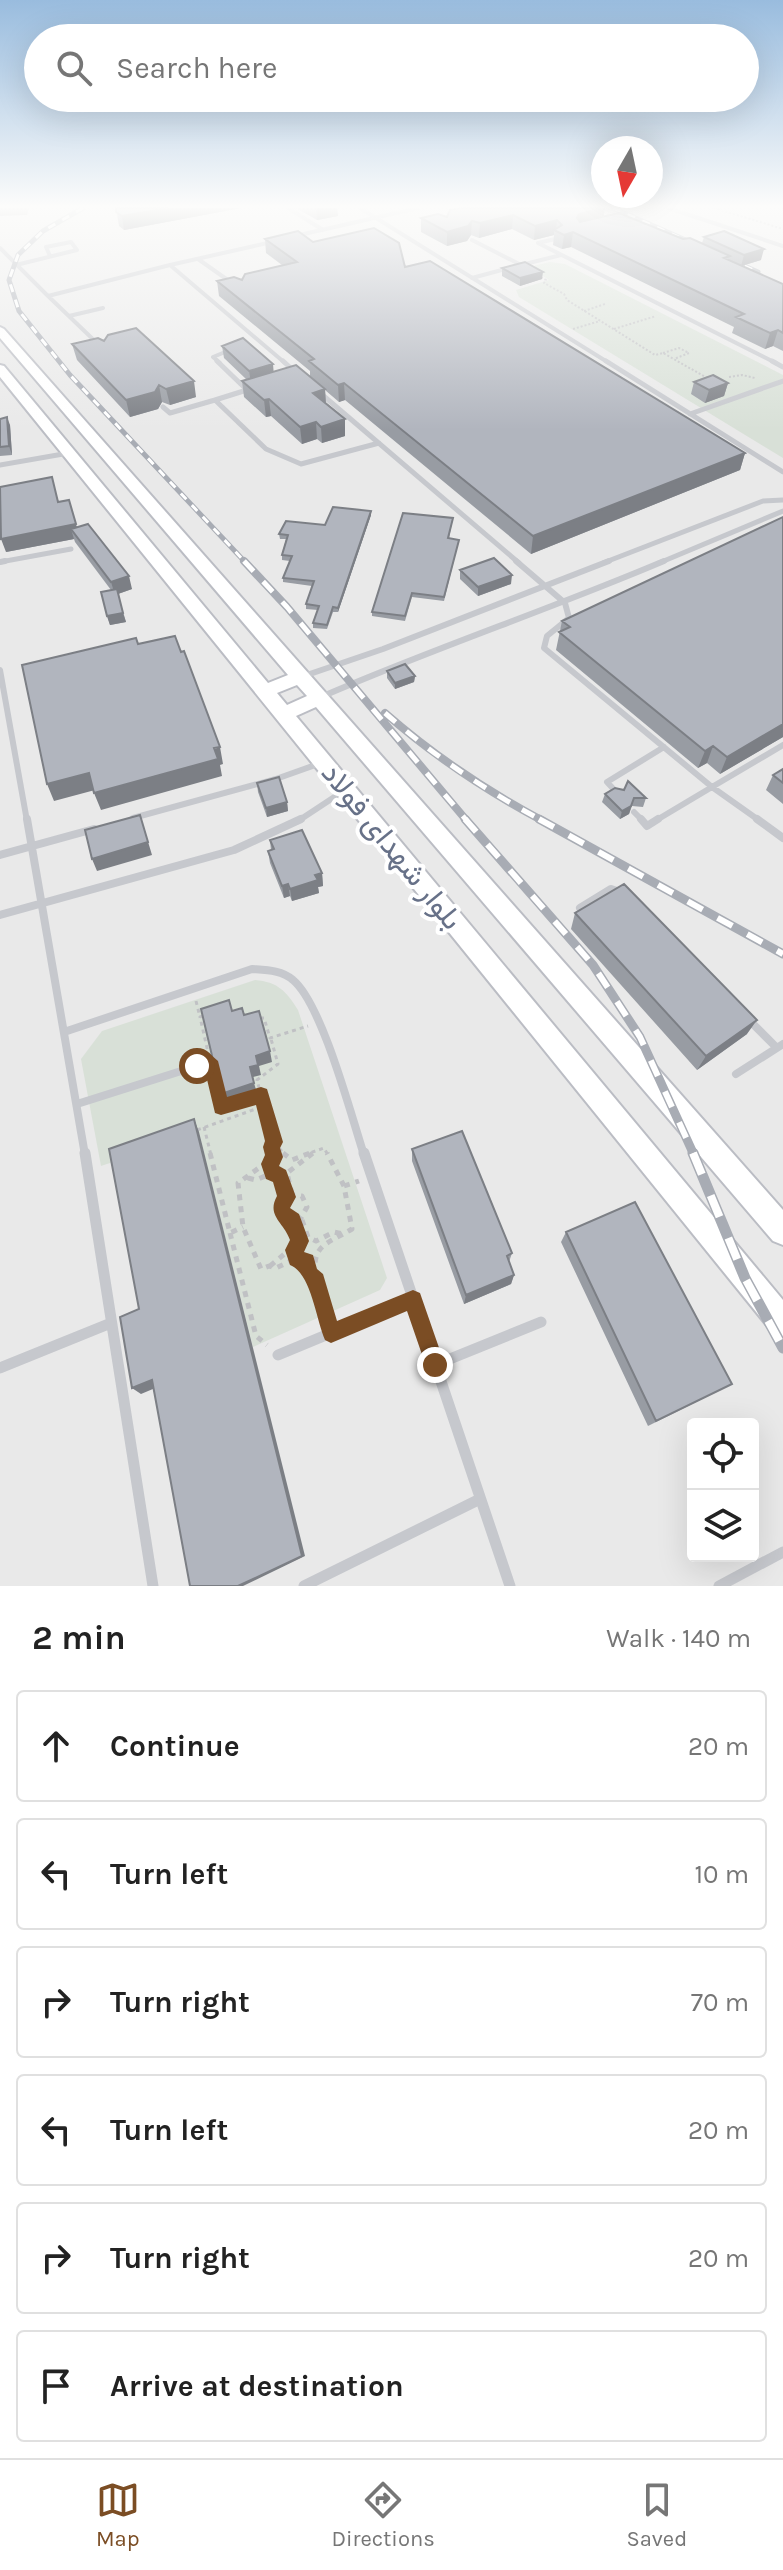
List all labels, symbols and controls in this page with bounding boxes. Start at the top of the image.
search box [24,24,759,112]
icon: search [52,46,96,90]
text: Search here [116,50,277,86]
north arrow [591,136,663,208]
street label: بلوار شهدای فولاد [314,755,470,937]
route start [179,1048,215,1084]
route end [417,1347,453,1383]
map controls [687,1418,759,1562]
button: locate [687,1418,759,1490]
button: layers [687,1490,759,1562]
text: 2 min [32,1618,126,1658]
text: Walk · 140 m [606,1623,751,1654]
icon: ahead [34,1724,78,1768]
text: Continue [110,1728,240,1764]
text: 20 m [688,1731,749,1762]
icon: left [34,1852,78,1896]
text: Turn left [110,1856,228,1892]
text: 10 m [694,1859,749,1890]
icon: right [34,1980,78,2024]
text: Turn right [110,1984,250,2020]
text: 70 m [691,1987,749,2018]
icon: left [34,2108,78,2152]
text: Turn left [110,2112,228,2148]
text: 20 m [688,2115,749,2146]
icon: right [34,2236,78,2280]
text: Turn right [110,2240,250,2276]
text: 20 m [688,2243,749,2274]
icon: arrive [34,2364,78,2408]
text: Arrive at destination [110,2368,404,2404]
tab: Map [96,2478,140,2552]
tab: Directions [331,2478,435,2552]
tab: Saved [626,2478,687,2552]

